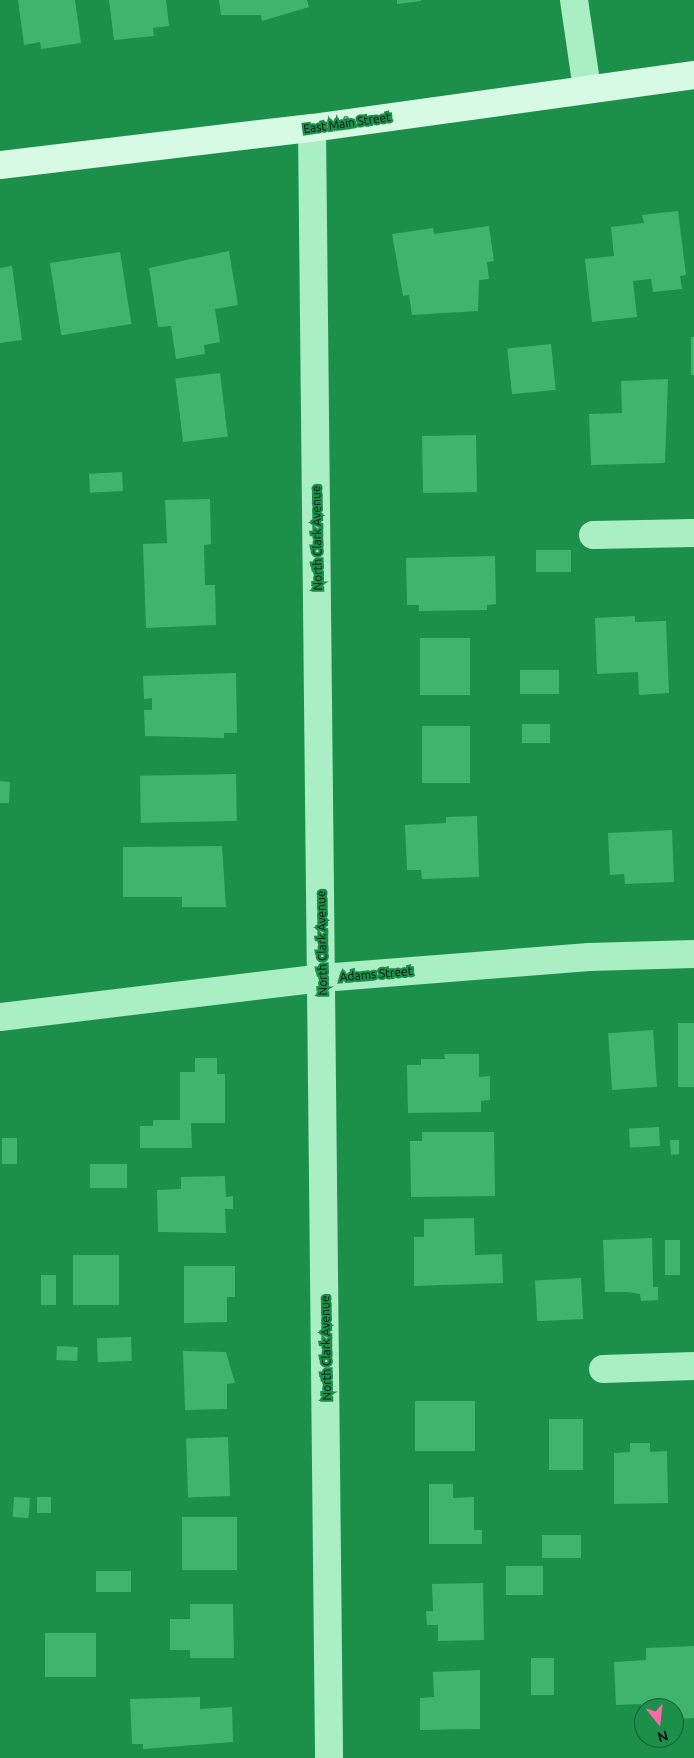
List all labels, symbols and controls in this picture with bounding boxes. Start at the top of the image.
street label: East Main Street [302,110,392,136]
street label: North Clark Avenue [309,485,325,591]
street label: North Clark Avenue [314,890,330,996]
street label: Adams Street [339,964,413,984]
street label: North Clark Avenue [318,1295,334,1401]
north arrow [634,1698,684,1748]
text: N [656,1727,670,1746]

